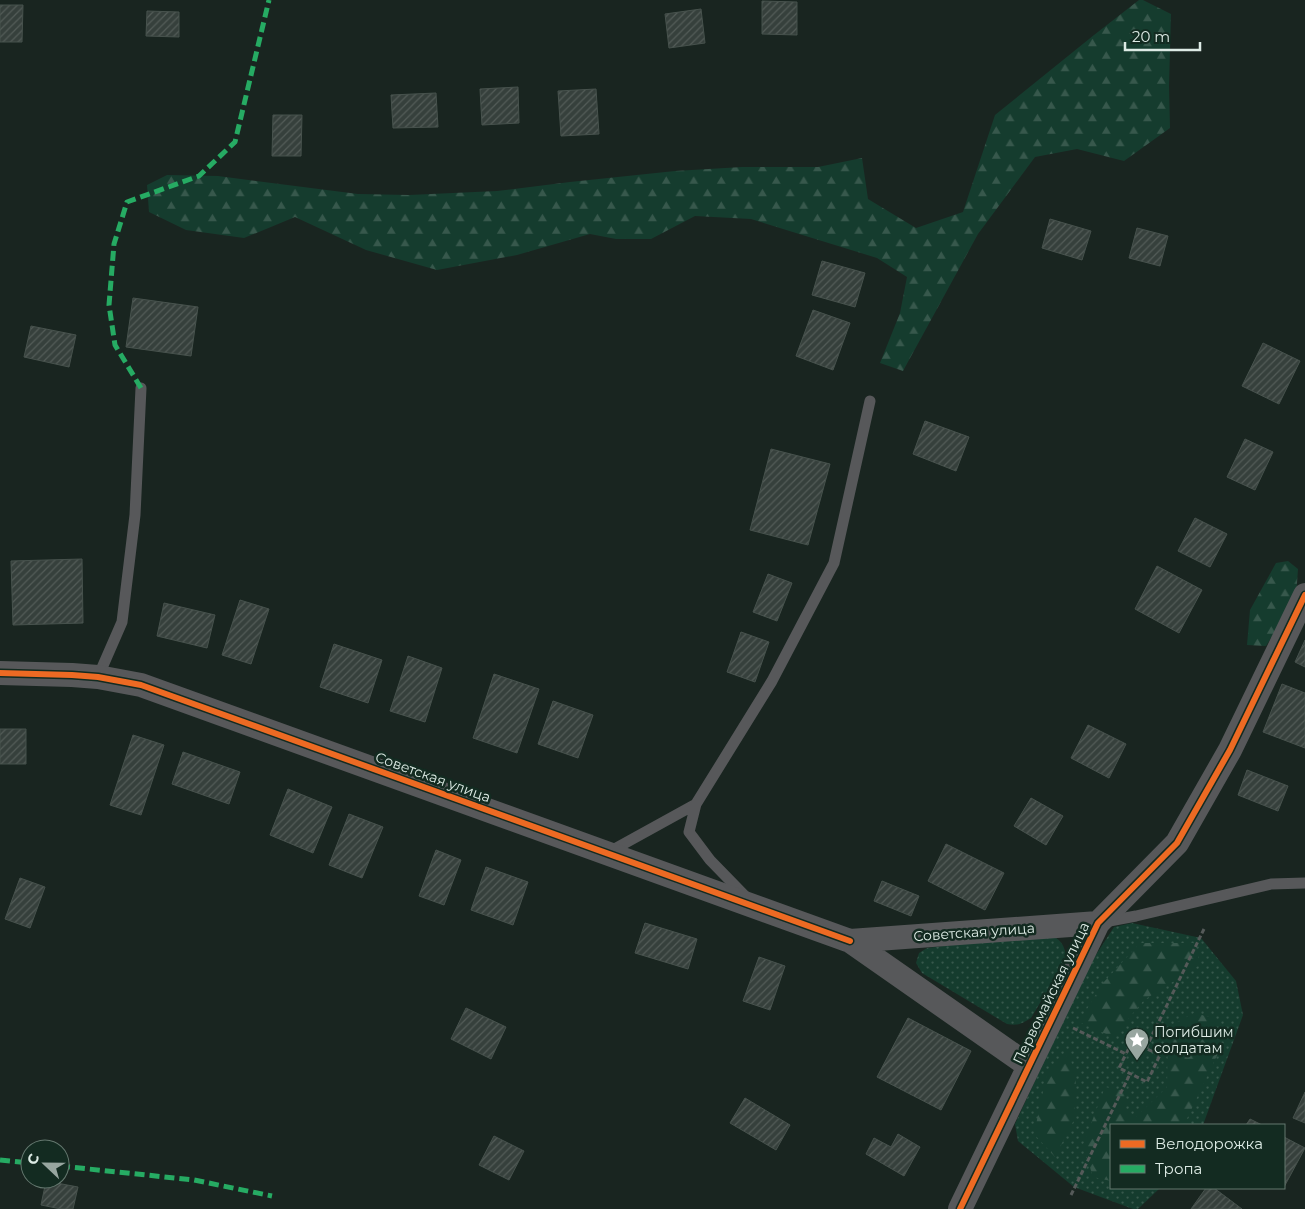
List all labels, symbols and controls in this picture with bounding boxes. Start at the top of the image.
scale bar [1125,20,1200,52]
text: 20 m [1132,27,1170,46]
street label: Советская улица [373,748,493,806]
street label: Советская улица [913,919,1035,945]
street label: Первомайская улица [1009,919,1093,1067]
place label: Погибшим солдатам [1154,1023,1234,1057]
place icon: Погибшим солдатам [1124,1027,1150,1061]
legend [1110,1124,1285,1189]
text: Велодорожка [1155,1134,1263,1153]
north arrow [20,1139,70,1189]
text: С [23,1151,43,1167]
text: Тропа [1155,1159,1202,1178]

